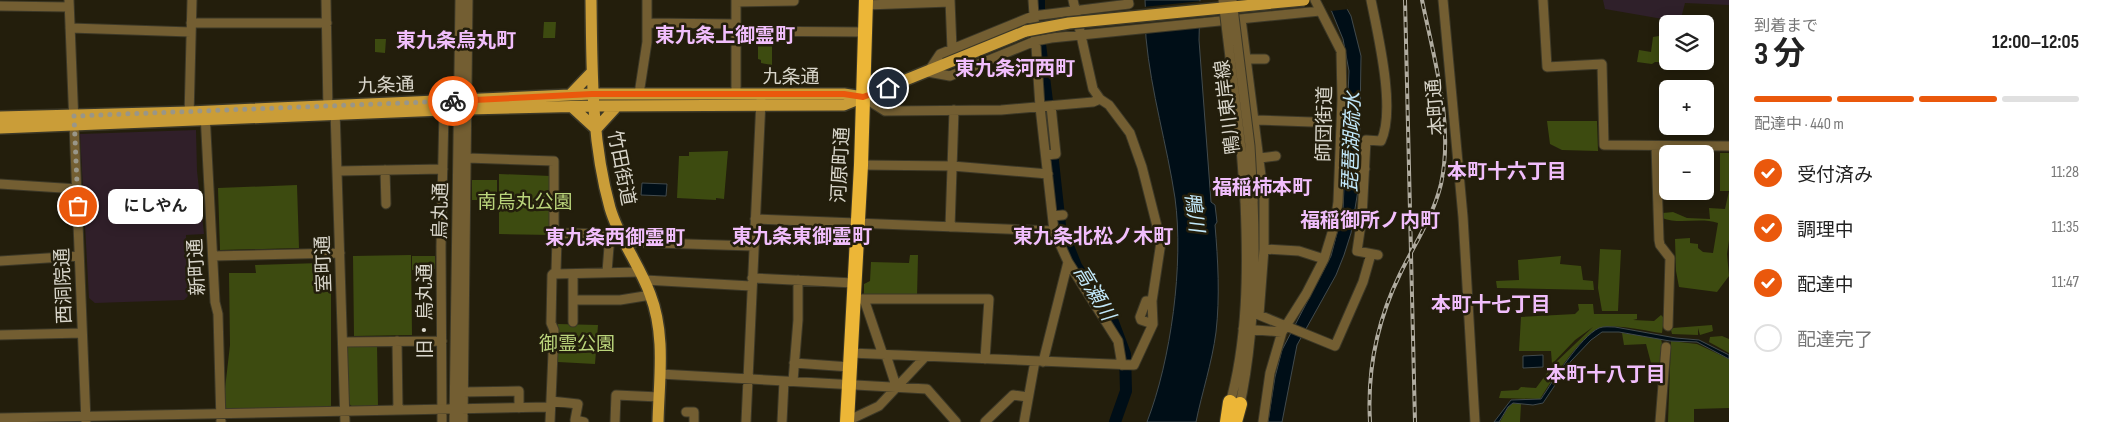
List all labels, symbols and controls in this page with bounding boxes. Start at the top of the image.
map controls [1659,15,1714,200]
button: layers [1659,15,1714,70]
text: 到着まで [1754,17,1818,36]
district label: 東九条上御霊町 [655,24,795,48]
district label: 東九条烏丸町 [396,29,516,53]
text: 12:00–12:05 [1992,31,2079,54]
text: 3 分 [1754,35,1805,74]
district label: 東九条河西町 [955,57,1075,81]
street label: 鴨川東岸線 [1211,58,1245,156]
street label: 九条通 [762,66,820,89]
pin [867,67,909,109]
street label: 九条通 [357,74,415,98]
icon: home [874,74,902,102]
courier [428,76,478,126]
street label: 本町通 [1423,78,1449,136]
button: + [1659,80,1714,135]
street label: 師団街道 [1313,86,1337,162]
icon: bike [439,87,467,115]
water label: 琵琶湖疏水 [1338,90,1366,192]
text: 配達中 · 440 m [1754,115,1844,134]
street label: 河原町通 [828,126,854,204]
street label: 竹田街道 [602,128,640,208]
button: − [1659,145,1714,200]
icon: check [1754,159,1782,187]
district label: 本町十六丁目 [1447,160,1567,184]
text: 11:28 [2051,163,2079,182]
text: 受付済み [1797,164,1873,187]
district label: 福稲柿本町 [1212,176,1312,200]
street label: 烏丸通 [429,182,453,240]
pin [57,185,99,227]
callout: にしやん [108,188,203,224]
park label: 南烏丸公園 [477,191,573,214]
water label: 鴨川 [1180,191,1209,235]
icon: bag [64,192,92,220]
text: にしやん [124,197,187,216]
district label: 福稲御所ノ内町 [1300,209,1440,233]
icon: check [1754,214,1782,242]
text: 11:35 [2052,218,2079,237]
text: 調理中 [1797,219,1854,242]
district label: 東九条東御霊町 [732,225,872,249]
district label: 東九条北松ノ木町 [1013,225,1173,249]
district label: 東九条西御霊町 [545,226,685,250]
street label: 室町通 [312,235,336,293]
street label: 新町通 [184,238,210,296]
street label: 西洞院通 [51,248,77,324]
water label: 高瀬川 [1068,261,1121,327]
street label: 旧・烏丸通 [414,263,437,359]
icon: check [1754,269,1782,297]
text: 11:47 [2052,273,2079,292]
text: 配達中 [1797,274,1854,297]
district label: 本町十七丁目 [1431,293,1551,317]
text: 配達完了 [1797,329,1873,352]
park label: 御霊公園 [539,333,615,356]
district label: 本町十八丁目 [1546,363,1666,387]

